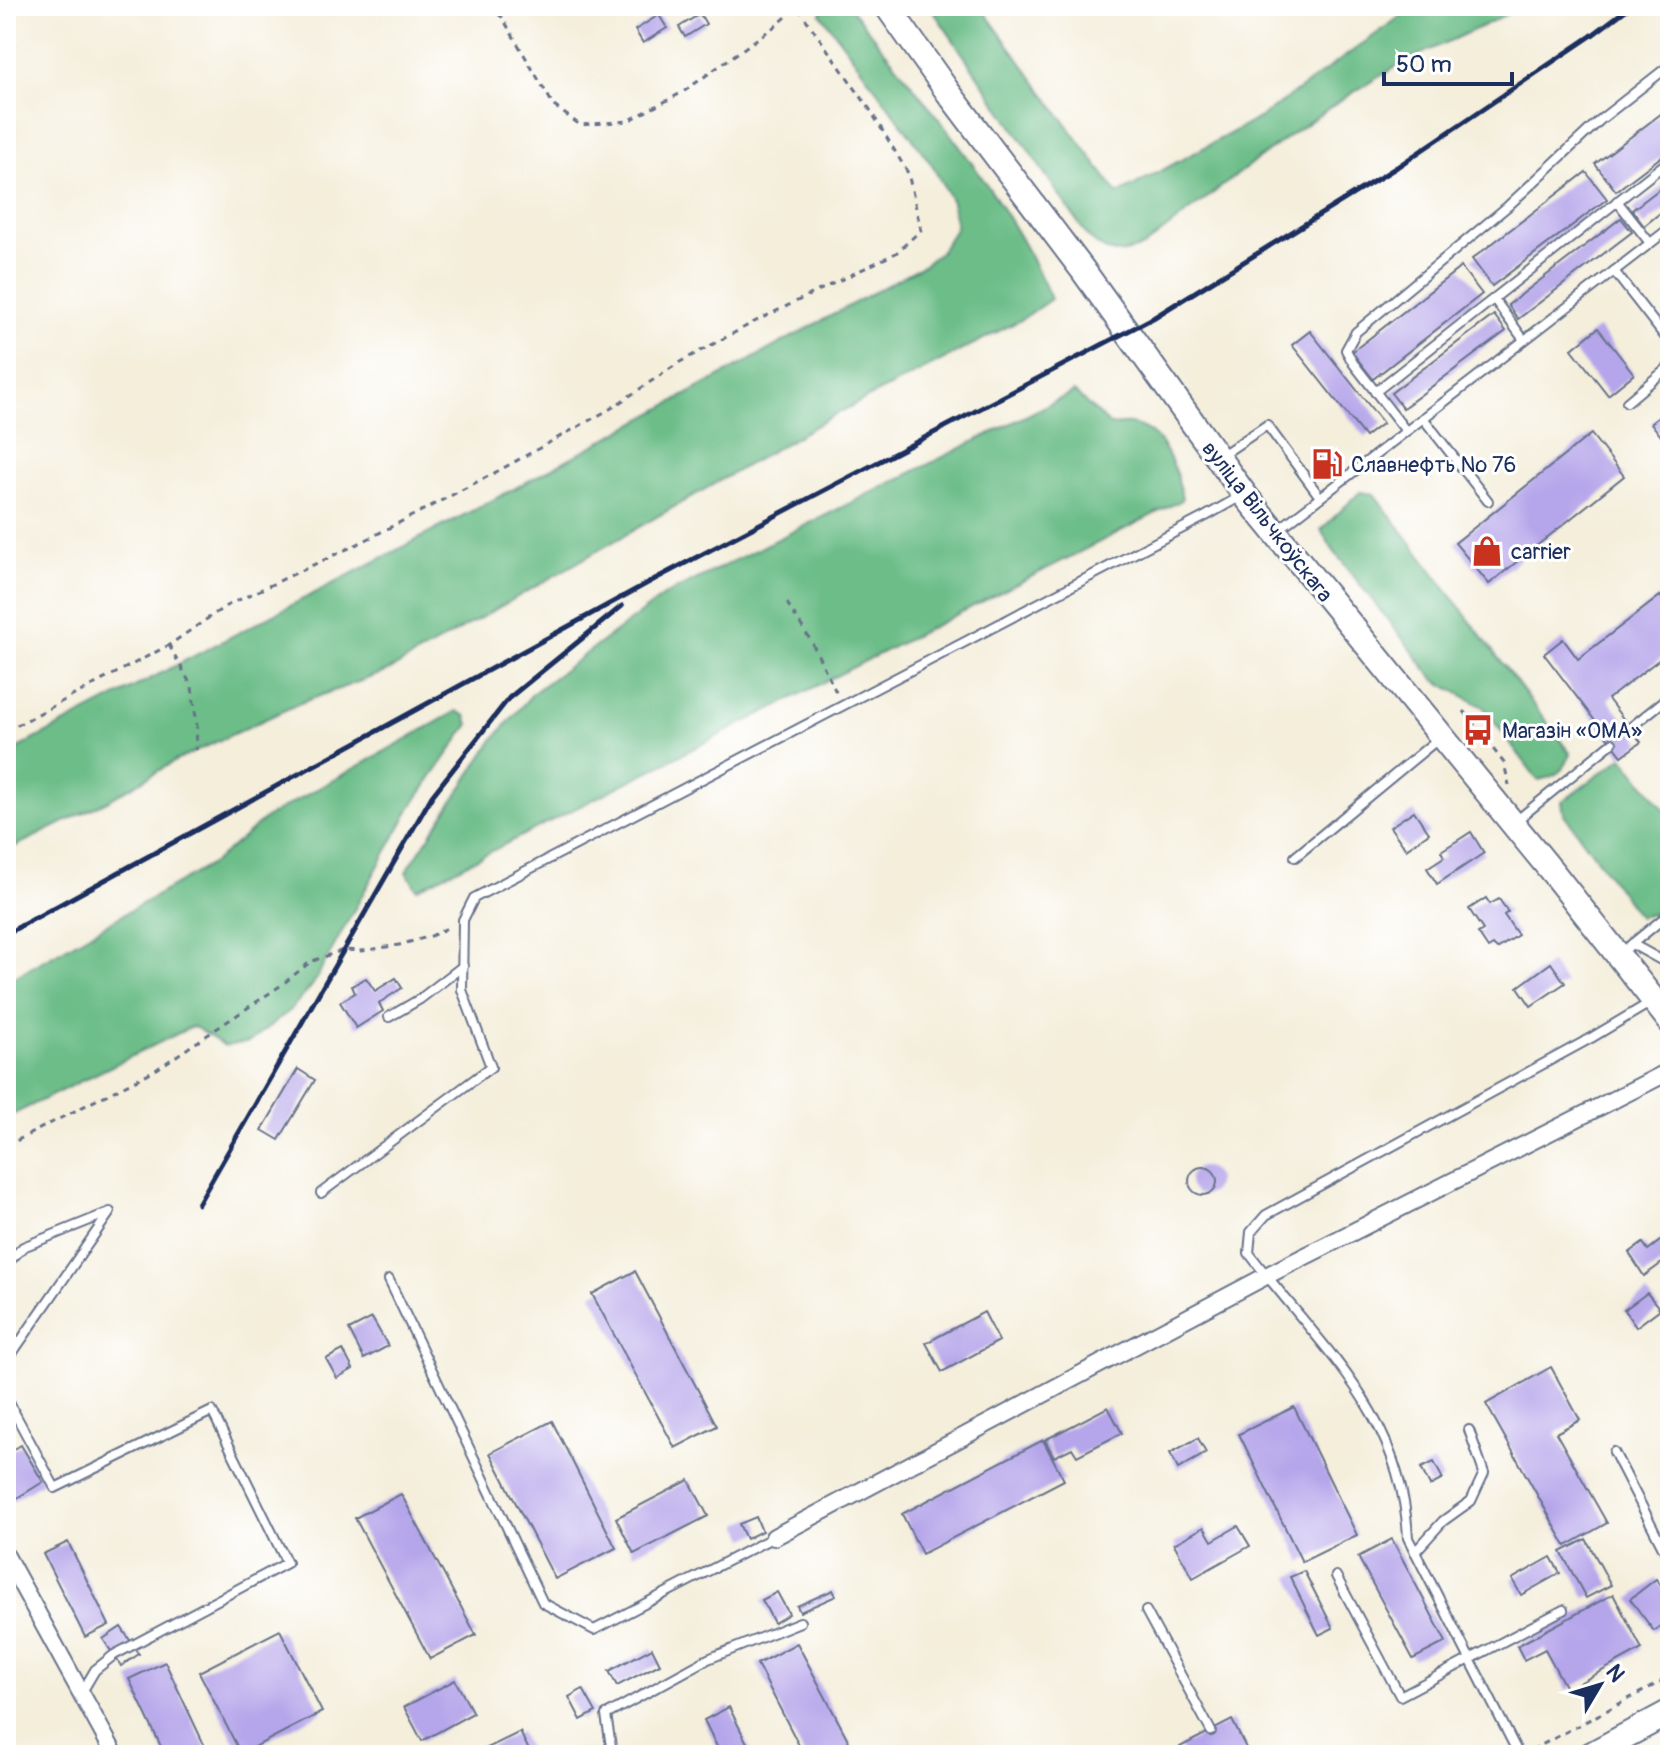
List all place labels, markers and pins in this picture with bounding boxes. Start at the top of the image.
fuel station icon: Славнефть № 76 [1310,447,1344,481]
place label: Славнефть № 76 [1351,451,1516,479]
shop icon: carrier [1470,534,1504,568]
place label: carrier [1511,538,1571,566]
bus stop icon: Магазін «ОМА» [1461,713,1495,747]
place label: Магазін «ОМА» [1502,717,1642,745]

